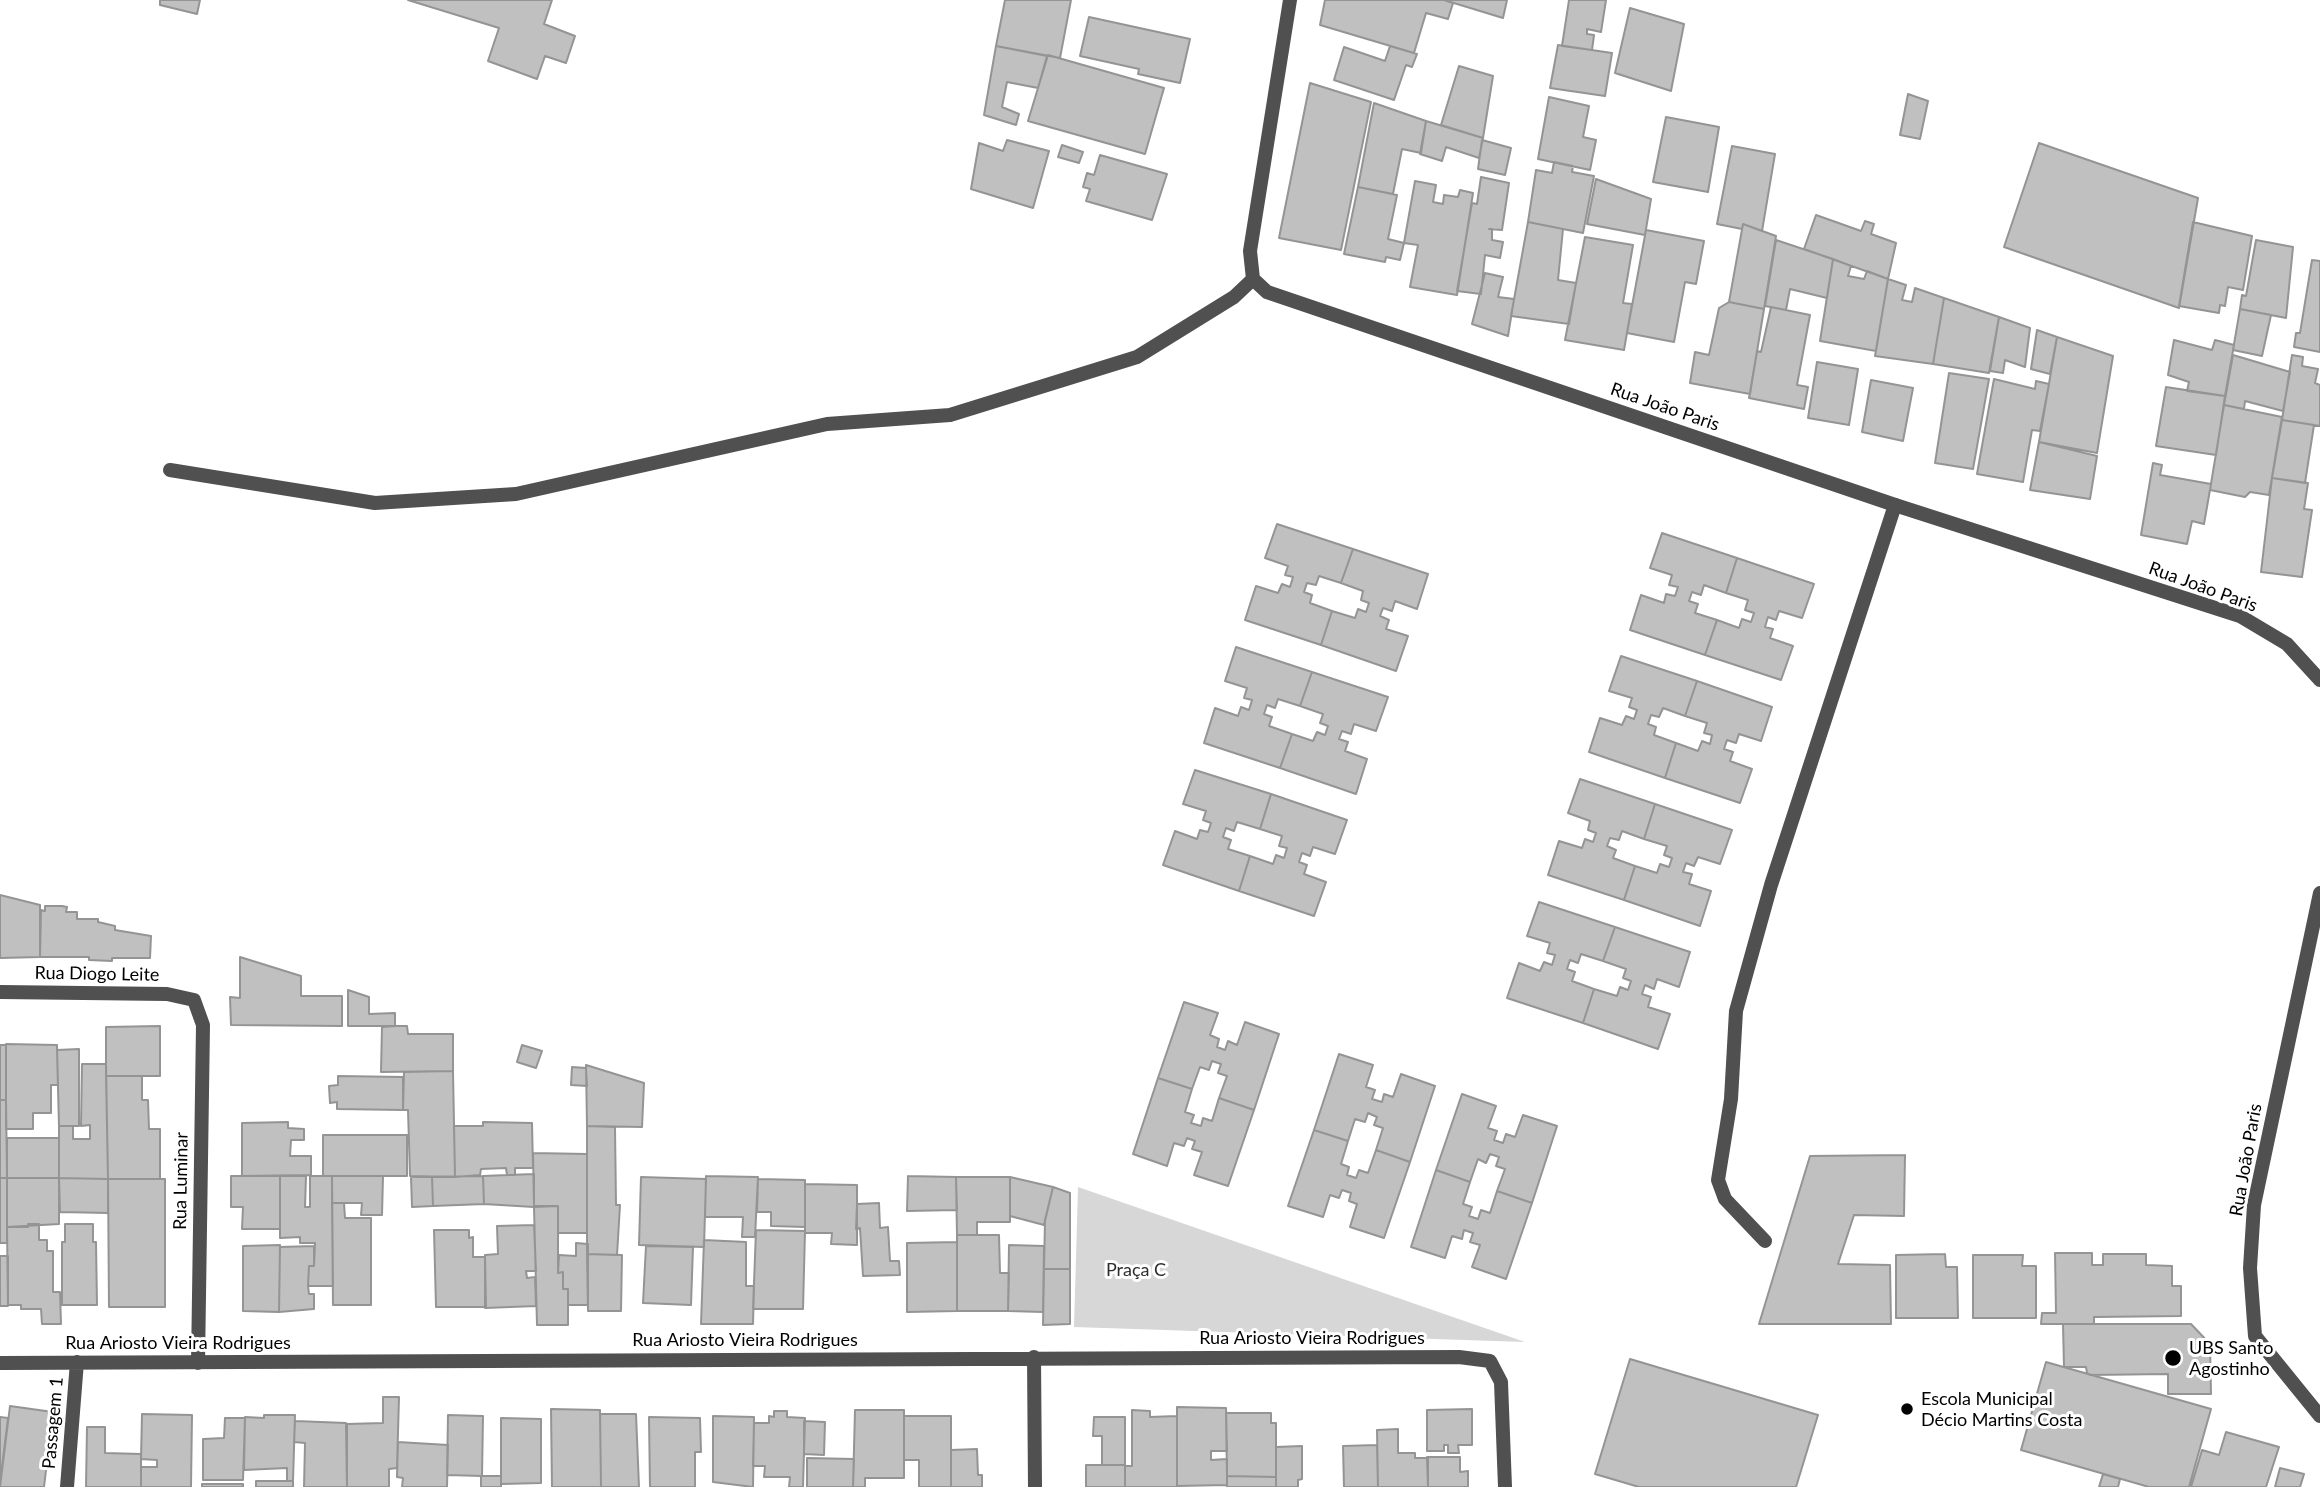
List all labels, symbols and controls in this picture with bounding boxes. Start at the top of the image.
street label: Rua João Paris [1608,378,1722,436]
street label: Rua João Paris [2146,557,2260,617]
street label: Rua Diogo Leite [34,962,160,986]
street label: Rua João Paris [2225,1102,2267,1218]
street label: Rua Luminar [169,1132,193,1230]
park label: Praça C [1106,1259,1166,1281]
street label: Rua Ariosto Vieira Rodrigues [1199,1327,1425,1349]
street label: Rua Ariosto Vieira Rodrigues [632,1329,858,1351]
street label: Rua Ariosto Vieira Rodrigues [65,1332,291,1354]
place label: UBS Santo Agostinho [2189,1337,2273,1380]
marker: UBS Santo Agostinho [2163,1348,2183,1368]
street label: Passagem 1 [38,1376,68,1470]
place label: Escola Municipal Décio Martins Costa [1921,1388,2083,1430]
marker: Escola Municipal Décio Martins Costa [1899,1401,1915,1417]

